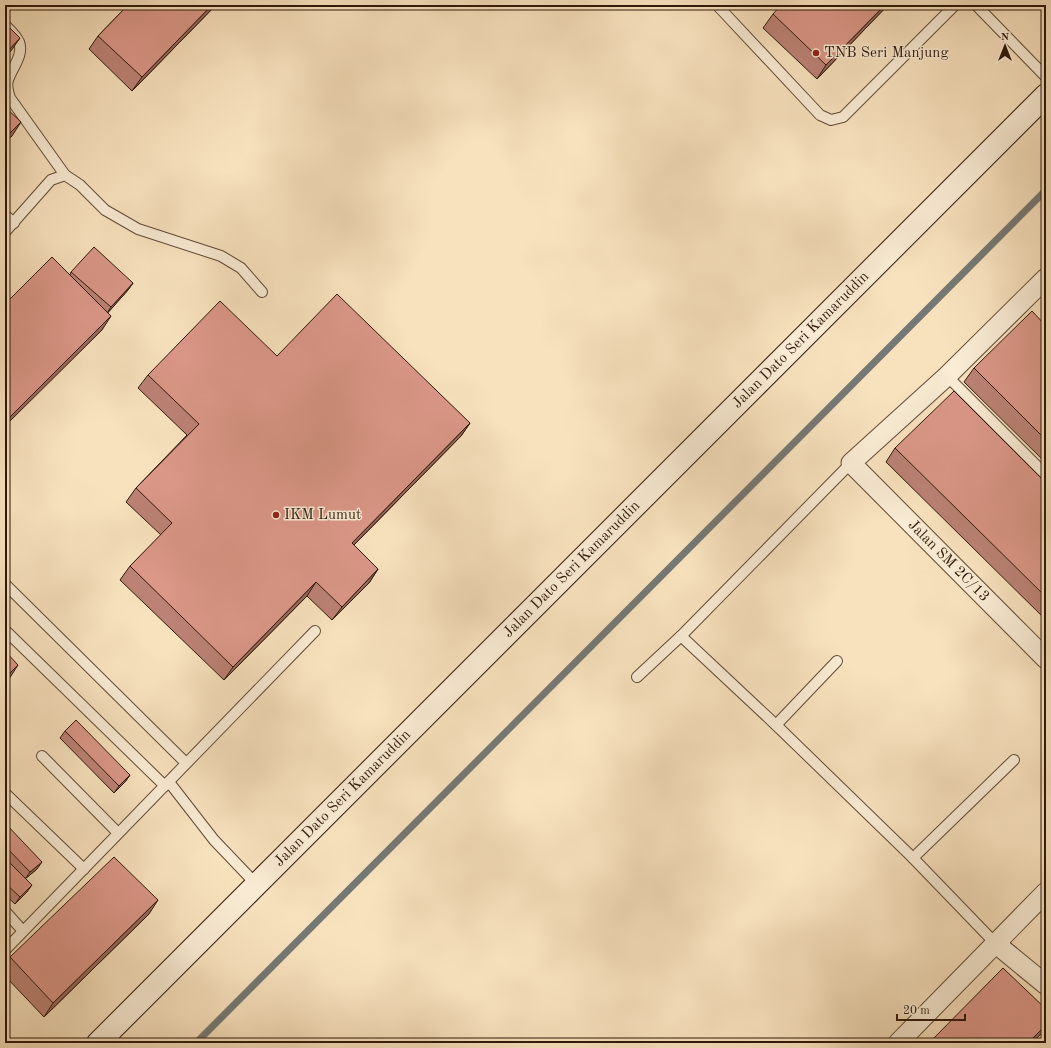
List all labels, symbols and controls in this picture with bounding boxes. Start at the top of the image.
north arrow [985,26,1025,66]
text: N [1001,32,1010,43]
place label: TNB Seri Manjung [824,46,949,61]
marker: TNB Seri Manjung [811,48,821,58]
street label: Jalan Dato Seri Kamaruddin [730,269,872,411]
street label: Jalan Dato Seri Kamaruddin [501,498,643,640]
place label: IKM Lumut [284,508,361,523]
marker: IKM Lumut [271,510,281,520]
street label: Jalan SM 2C/13 [905,517,992,605]
street label: Jalan Dato Seri Kamaruddin [272,727,414,869]
scale bar [897,996,965,1022]
text: 20 m [903,1005,930,1017]

